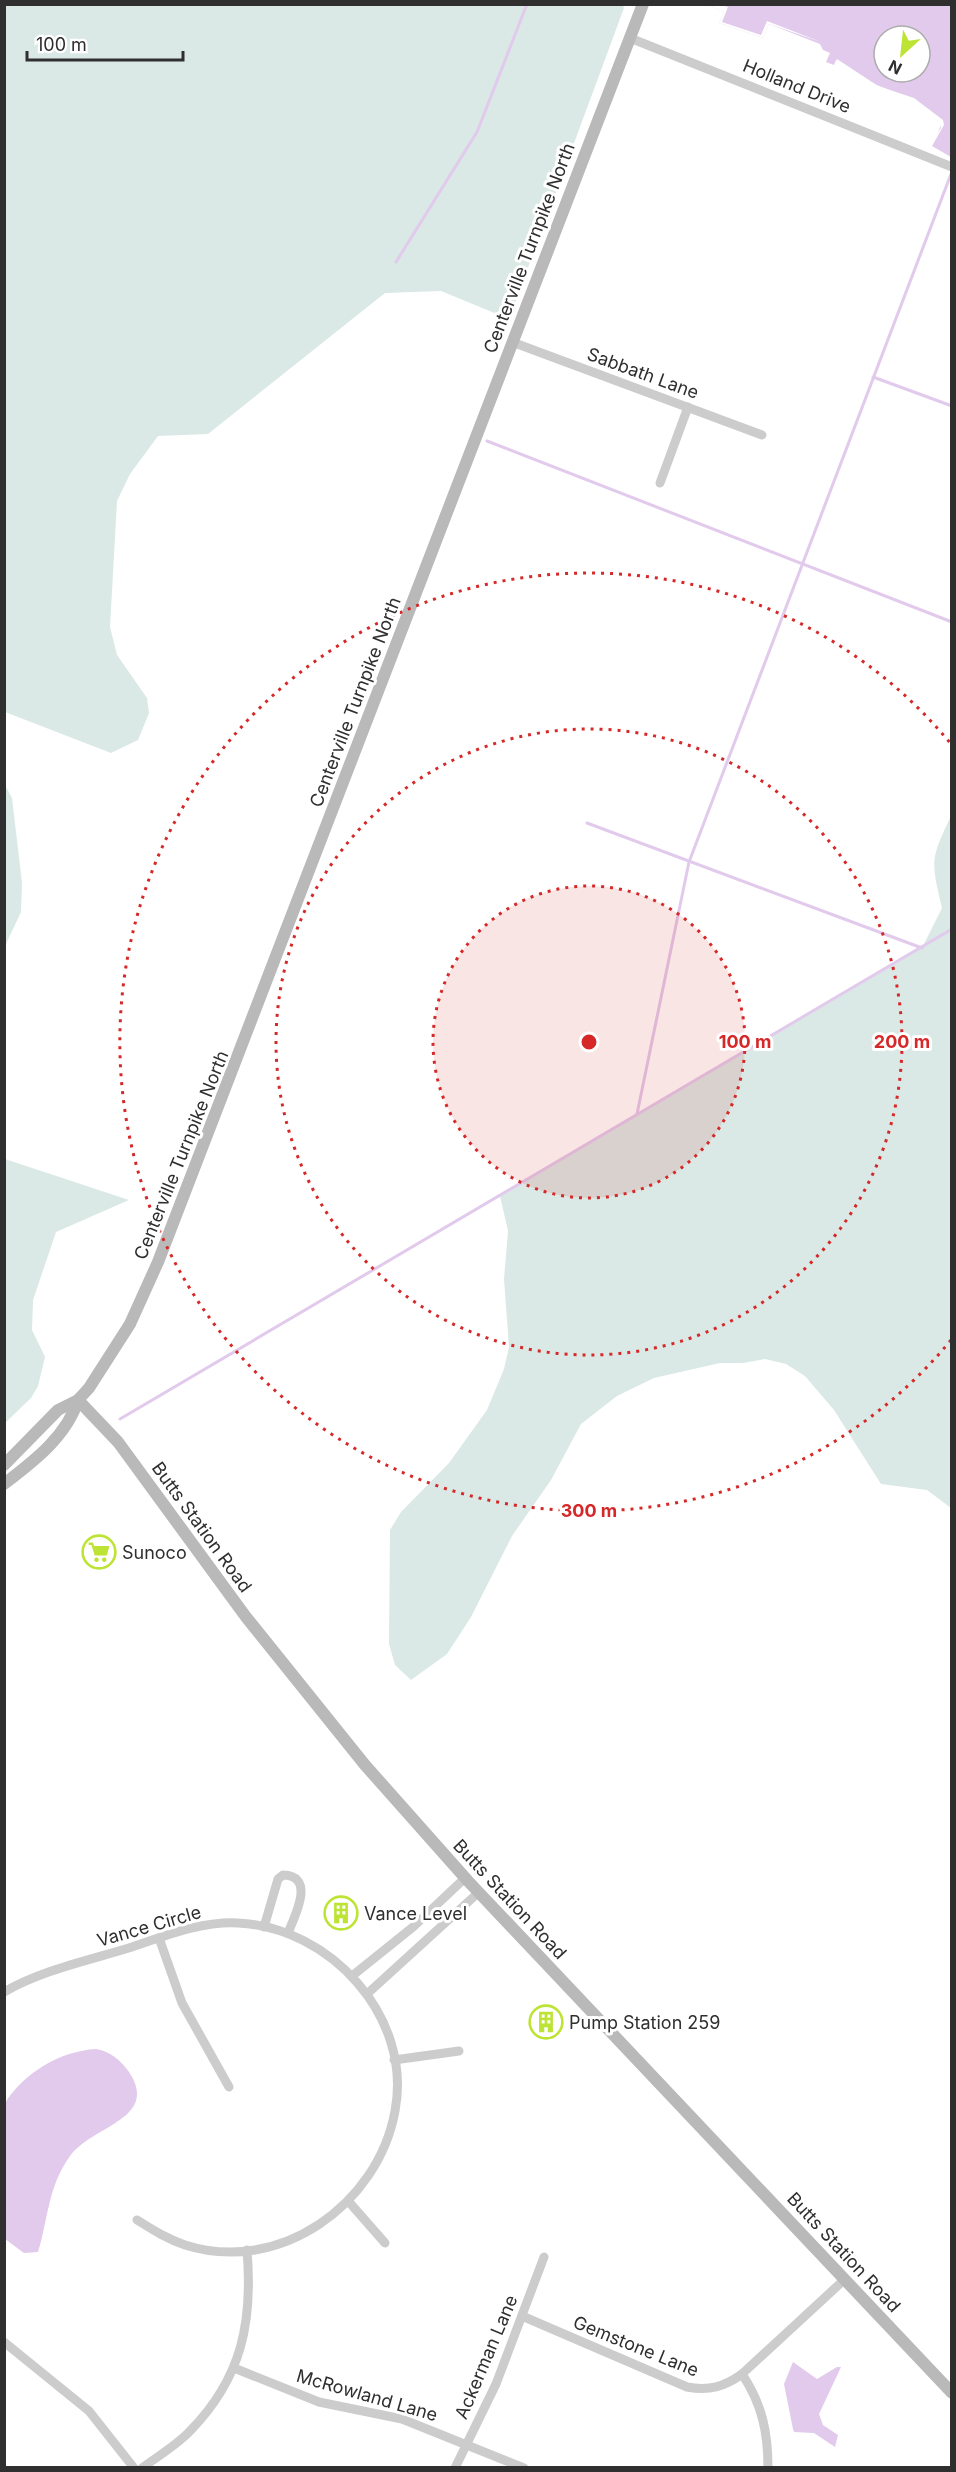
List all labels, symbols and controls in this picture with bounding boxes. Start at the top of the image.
scale bar [27,24,183,62]
north arrow [872,24,932,84]
text: 100 m [36,34,87,55]
street label: Holland Drive [740,55,854,117]
text: N [885,56,905,79]
street label: Centerville Turnpike North [479,140,579,356]
street label: Sabbath Lane [584,343,702,403]
street label: Centerville Turnpike North [305,594,405,810]
text: 100 m [719,1031,771,1052]
text: 200 m [874,1031,930,1052]
centre of rings [579,1032,599,1052]
street label: Centerville Turnpike North [129,1048,233,1262]
street label: Butts Station Road [148,1458,256,1596]
text: 300 m [561,1500,617,1521]
supermarket icon: Sunoco [81,1534,117,1570]
place label: Sunoco [122,1542,187,1563]
street label: Butts Station Road [449,1835,571,1963]
building icon: Vance Level [323,1895,359,1931]
street label: Vance Circle [95,1901,203,1951]
place label: Vance Level [364,1903,467,1924]
building icon: Pump Station 259 [528,2004,564,2040]
place label: Pump Station 259 [569,2012,720,2033]
street label: Butts Station Road [783,2188,905,2316]
street label: Ackerman Lane [450,2292,522,2422]
street label: Gemstone Lane [570,2311,702,2381]
street label: McRowland Lane [294,2365,440,2425]

